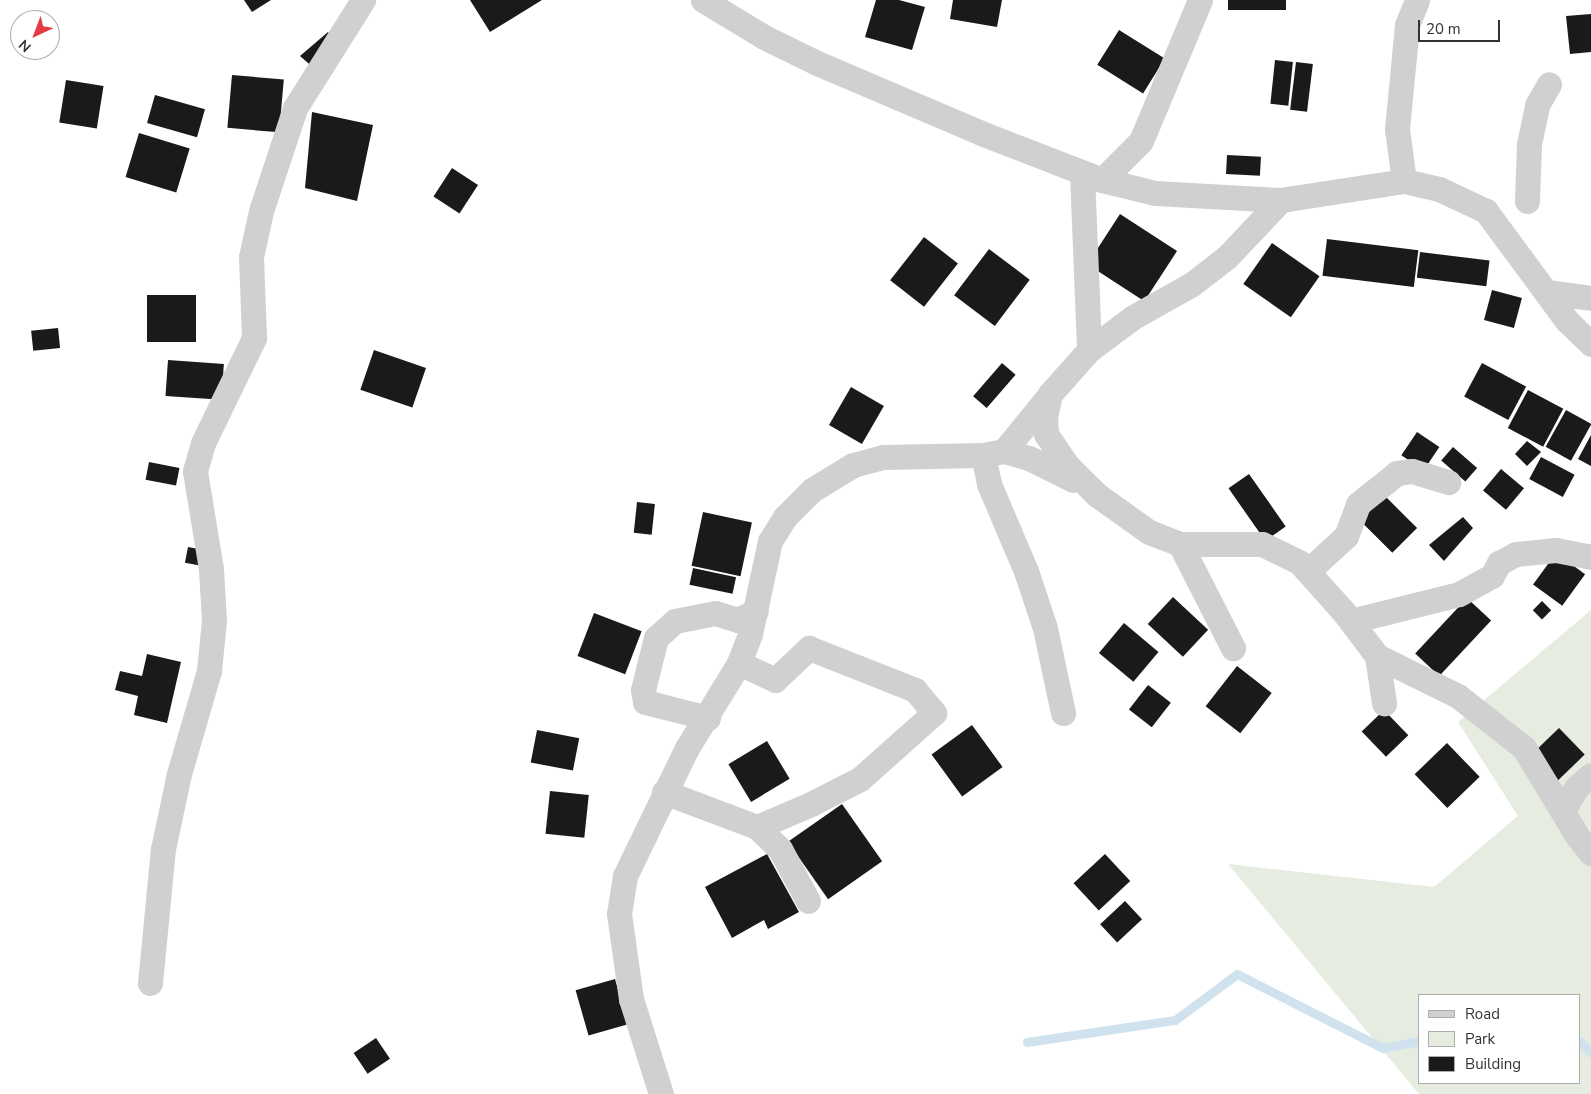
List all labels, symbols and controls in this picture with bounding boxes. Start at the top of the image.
north arrow [10,10,60,60]
scale bar [1421,10,1504,42]
text: 20 m [1426,19,1461,39]
text: N [15,35,35,56]
legend [1418,994,1581,1084]
text: Road [1465,1004,1500,1024]
text: Park [1465,1029,1495,1049]
text: Building [1465,1054,1521,1074]

